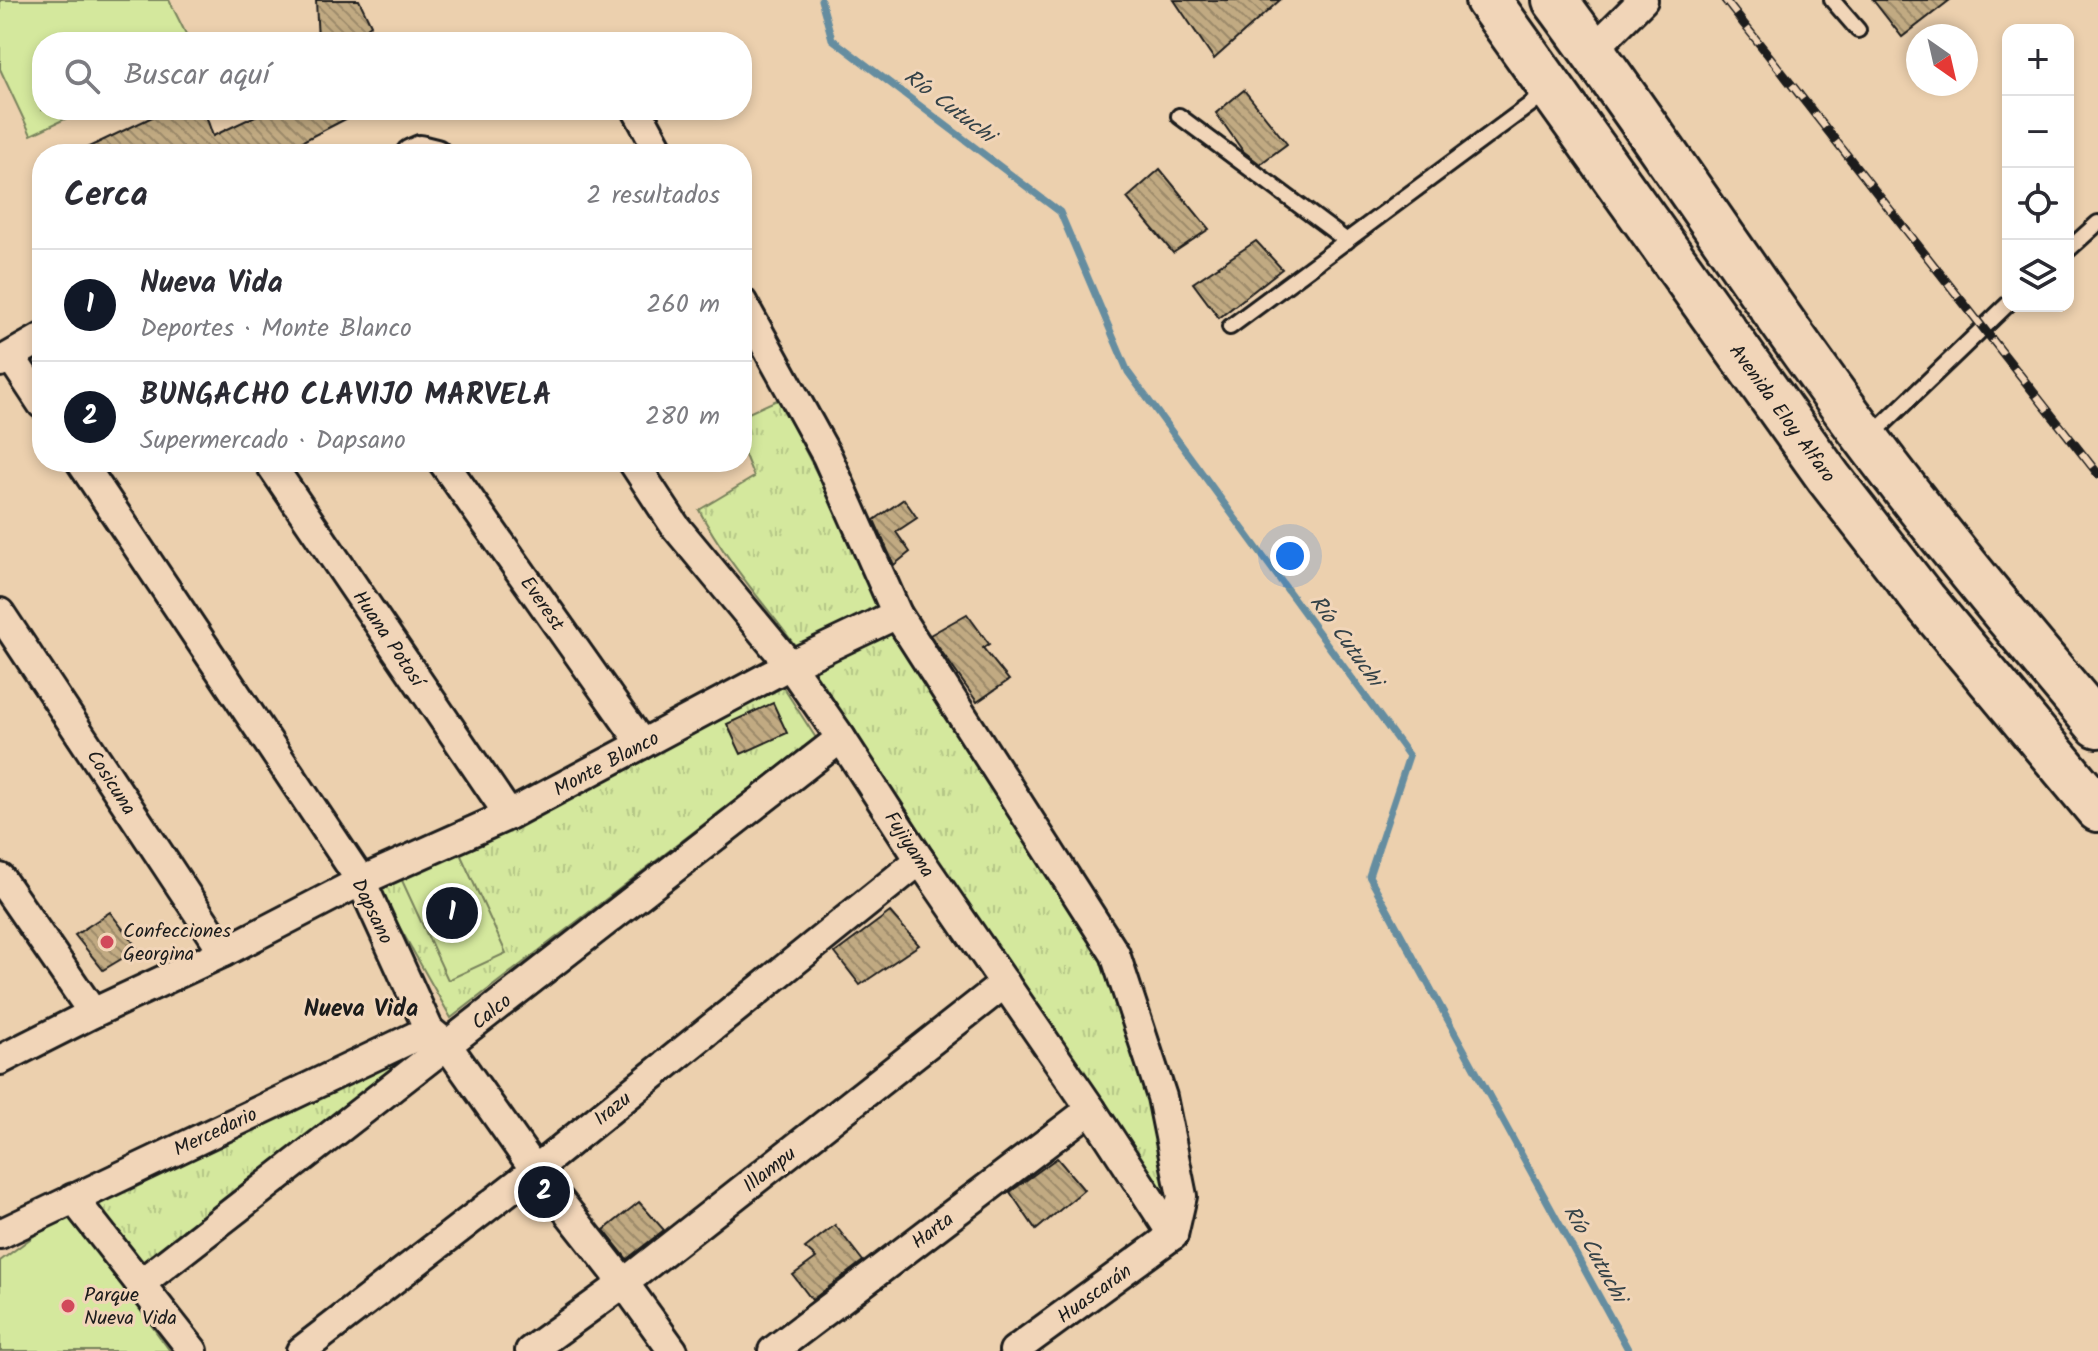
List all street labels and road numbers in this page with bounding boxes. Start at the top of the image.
street label: Avenida Eloy Alfaro [1720,338,1843,490]
street label: Everest [511,570,572,639]
street label: Huana Potosí [343,584,433,697]
street label: Monte Blanco [548,723,666,806]
street label: Cosicuna [77,744,144,822]
street label: Fujiyama [875,805,942,885]
street label: Dapsano [342,874,401,950]
street label: Calco [465,986,520,1039]
street label: Irazu [587,1084,639,1135]
street label: Mercedario [169,1099,263,1166]
street label: Illampu [737,1139,804,1202]
street label: Harta [905,1205,961,1258]
street label: Huascarán [1051,1256,1139,1333]

